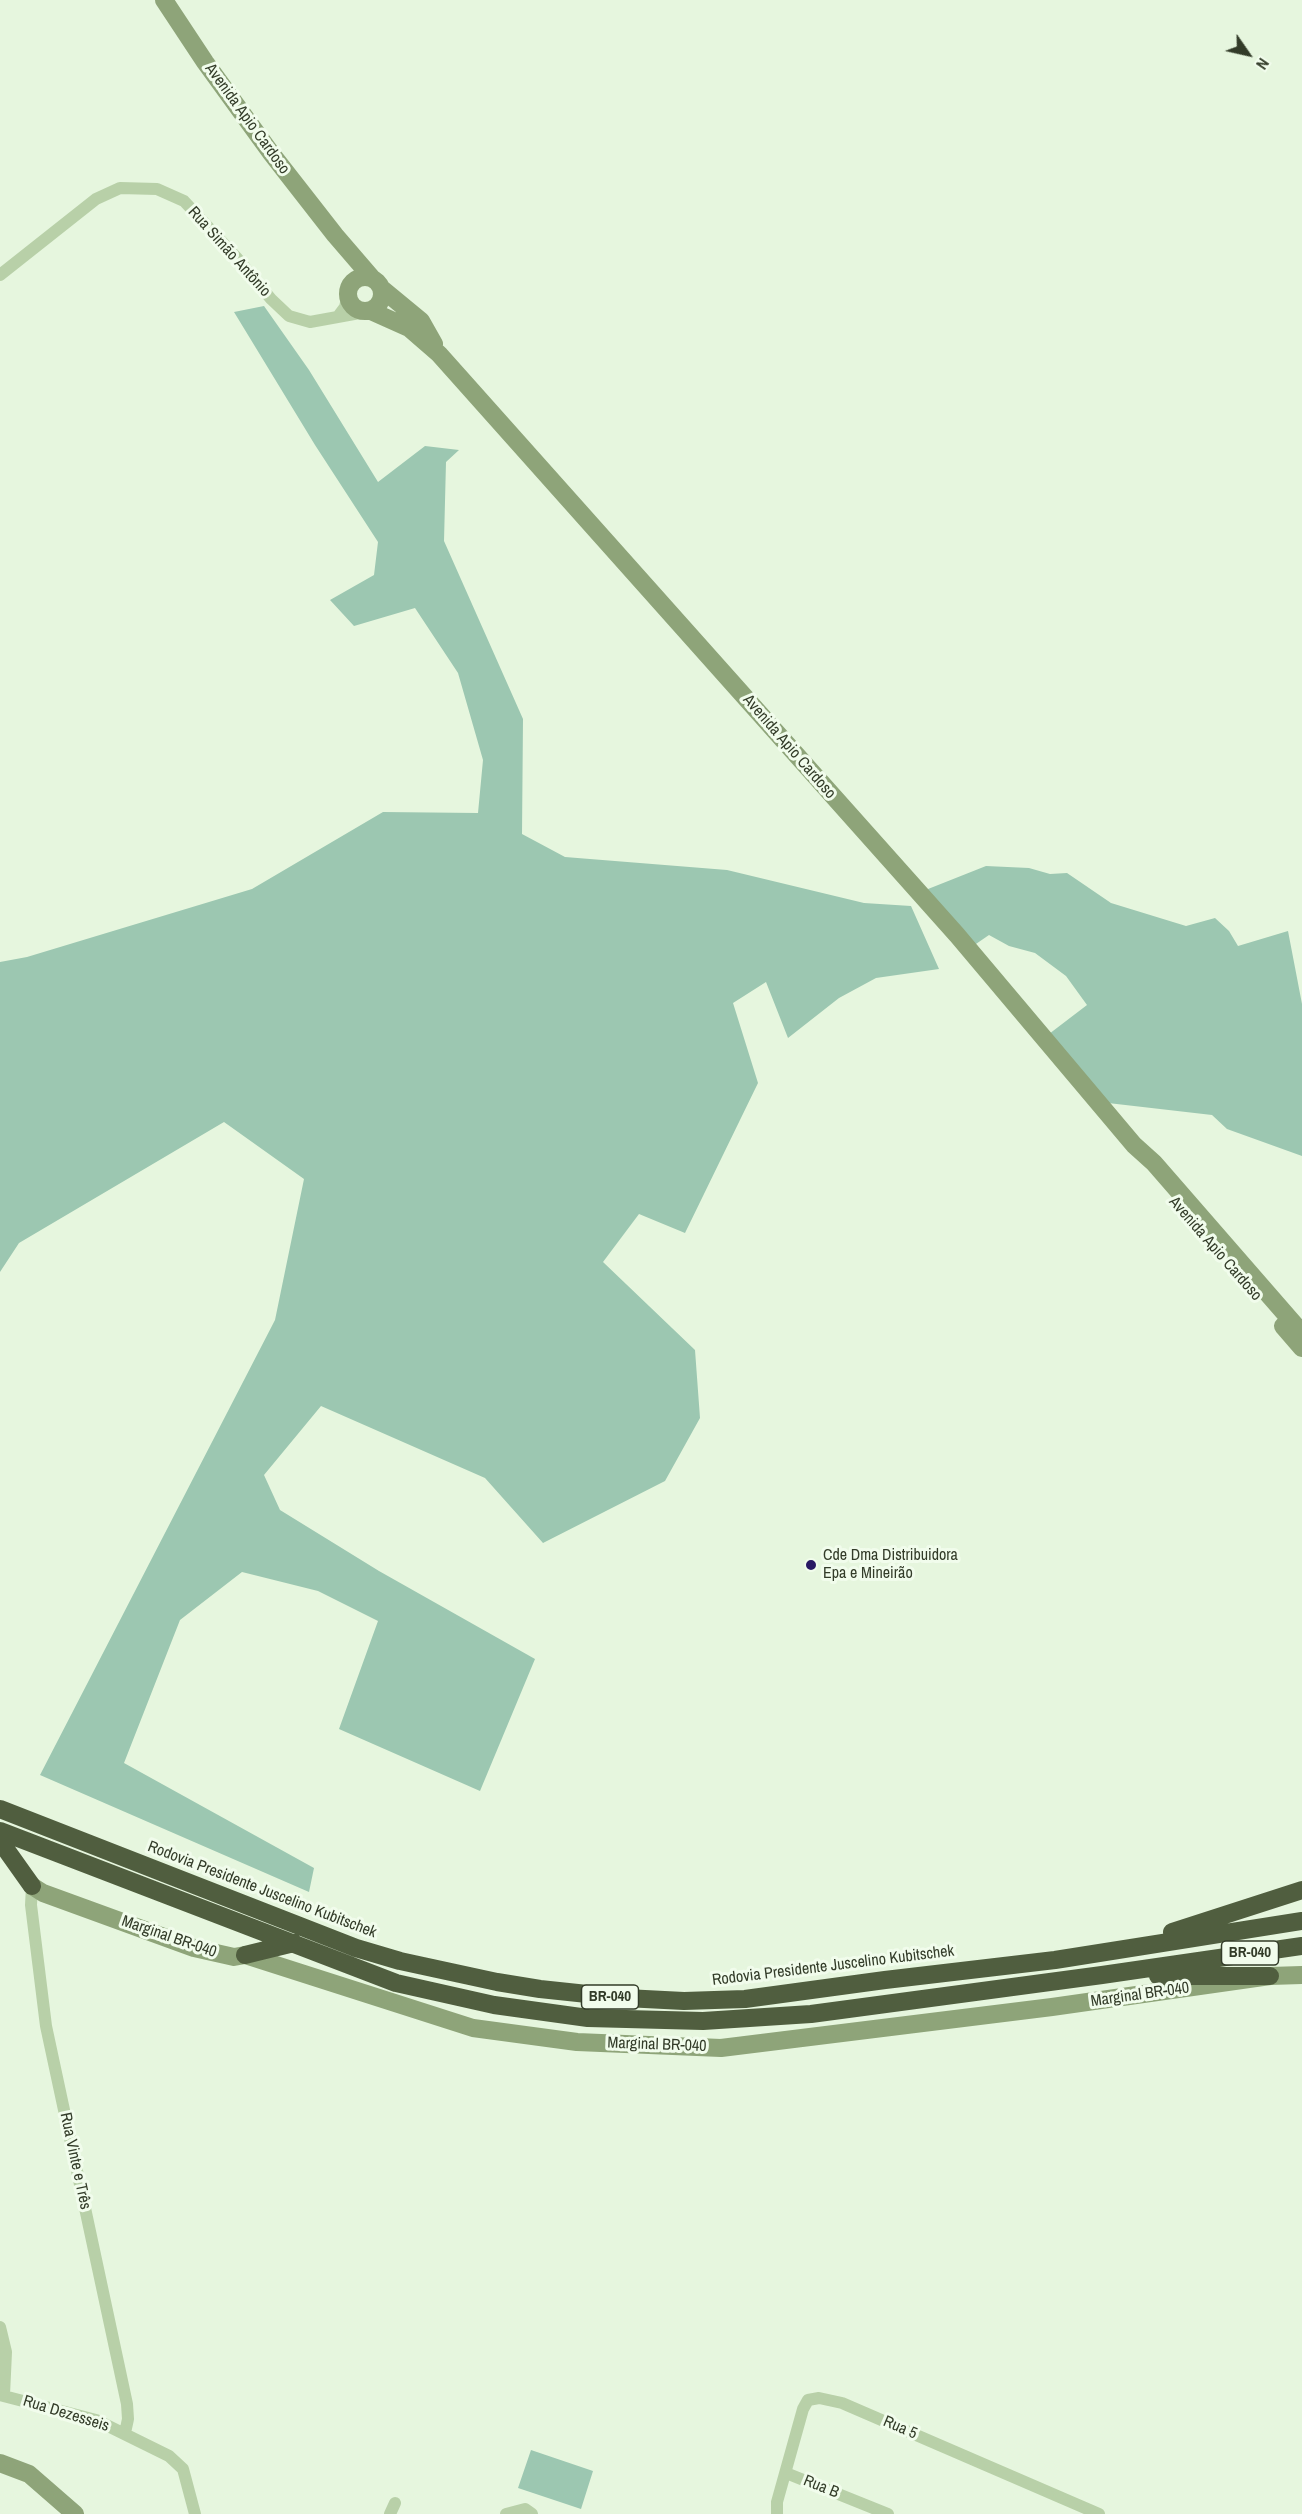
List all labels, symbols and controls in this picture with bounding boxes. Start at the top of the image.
north arrow [1218,24,1278,84]
text: N [1251,54,1275,74]
street label: Avenida Apio Cardoso [201,60,293,178]
street label: Rua Simão Antônio [184,203,274,301]
street label: Avenida Apio Cardoso [739,691,839,803]
street label: Avenida Apio Cardoso [1165,1193,1265,1305]
place label: Cde Dma Distribuidora Epa e Mineirão [823,1546,958,1584]
marker: Cde Dma Distribuidora Epa e Mineirão [804,1558,818,1572]
street label: Rodovia Presidente Juscelino Kubitschek [145,1837,379,1943]
street label: Marginal BR-040 [119,1912,219,1962]
road number: BR-040 [1222,1941,1278,1965]
street label: Rodovia Presidente Juscelino Kubitschek [711,1942,955,1990]
street label: Marginal BR-040 [1090,1979,1190,2011]
road number: BR-040 [582,1985,638,2009]
street label: Marginal BR-040 [607,2034,707,2056]
street label: Rua Vinte e Três [55,2111,95,2211]
street label: Rua Dezesseis [21,2392,111,2436]
street label: Rua 5 [880,2412,920,2444]
street label: Rua B [800,2471,842,2503]

